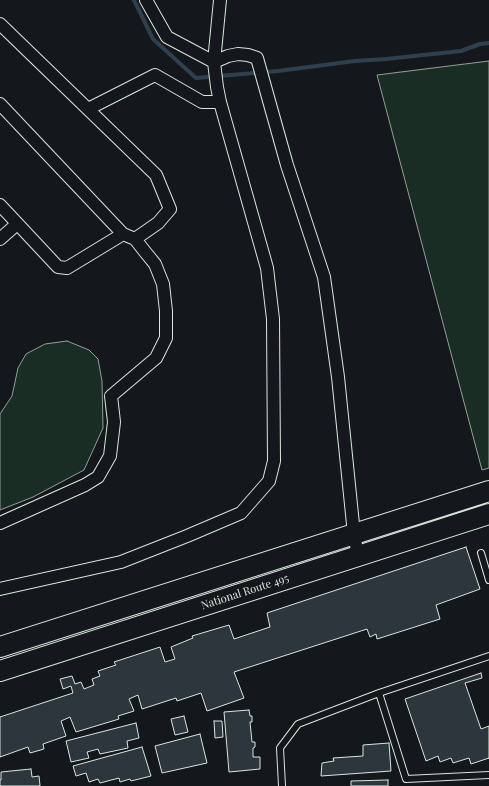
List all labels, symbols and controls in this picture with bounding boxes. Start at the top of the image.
street label: National Route 495 [199,572,291,612]

